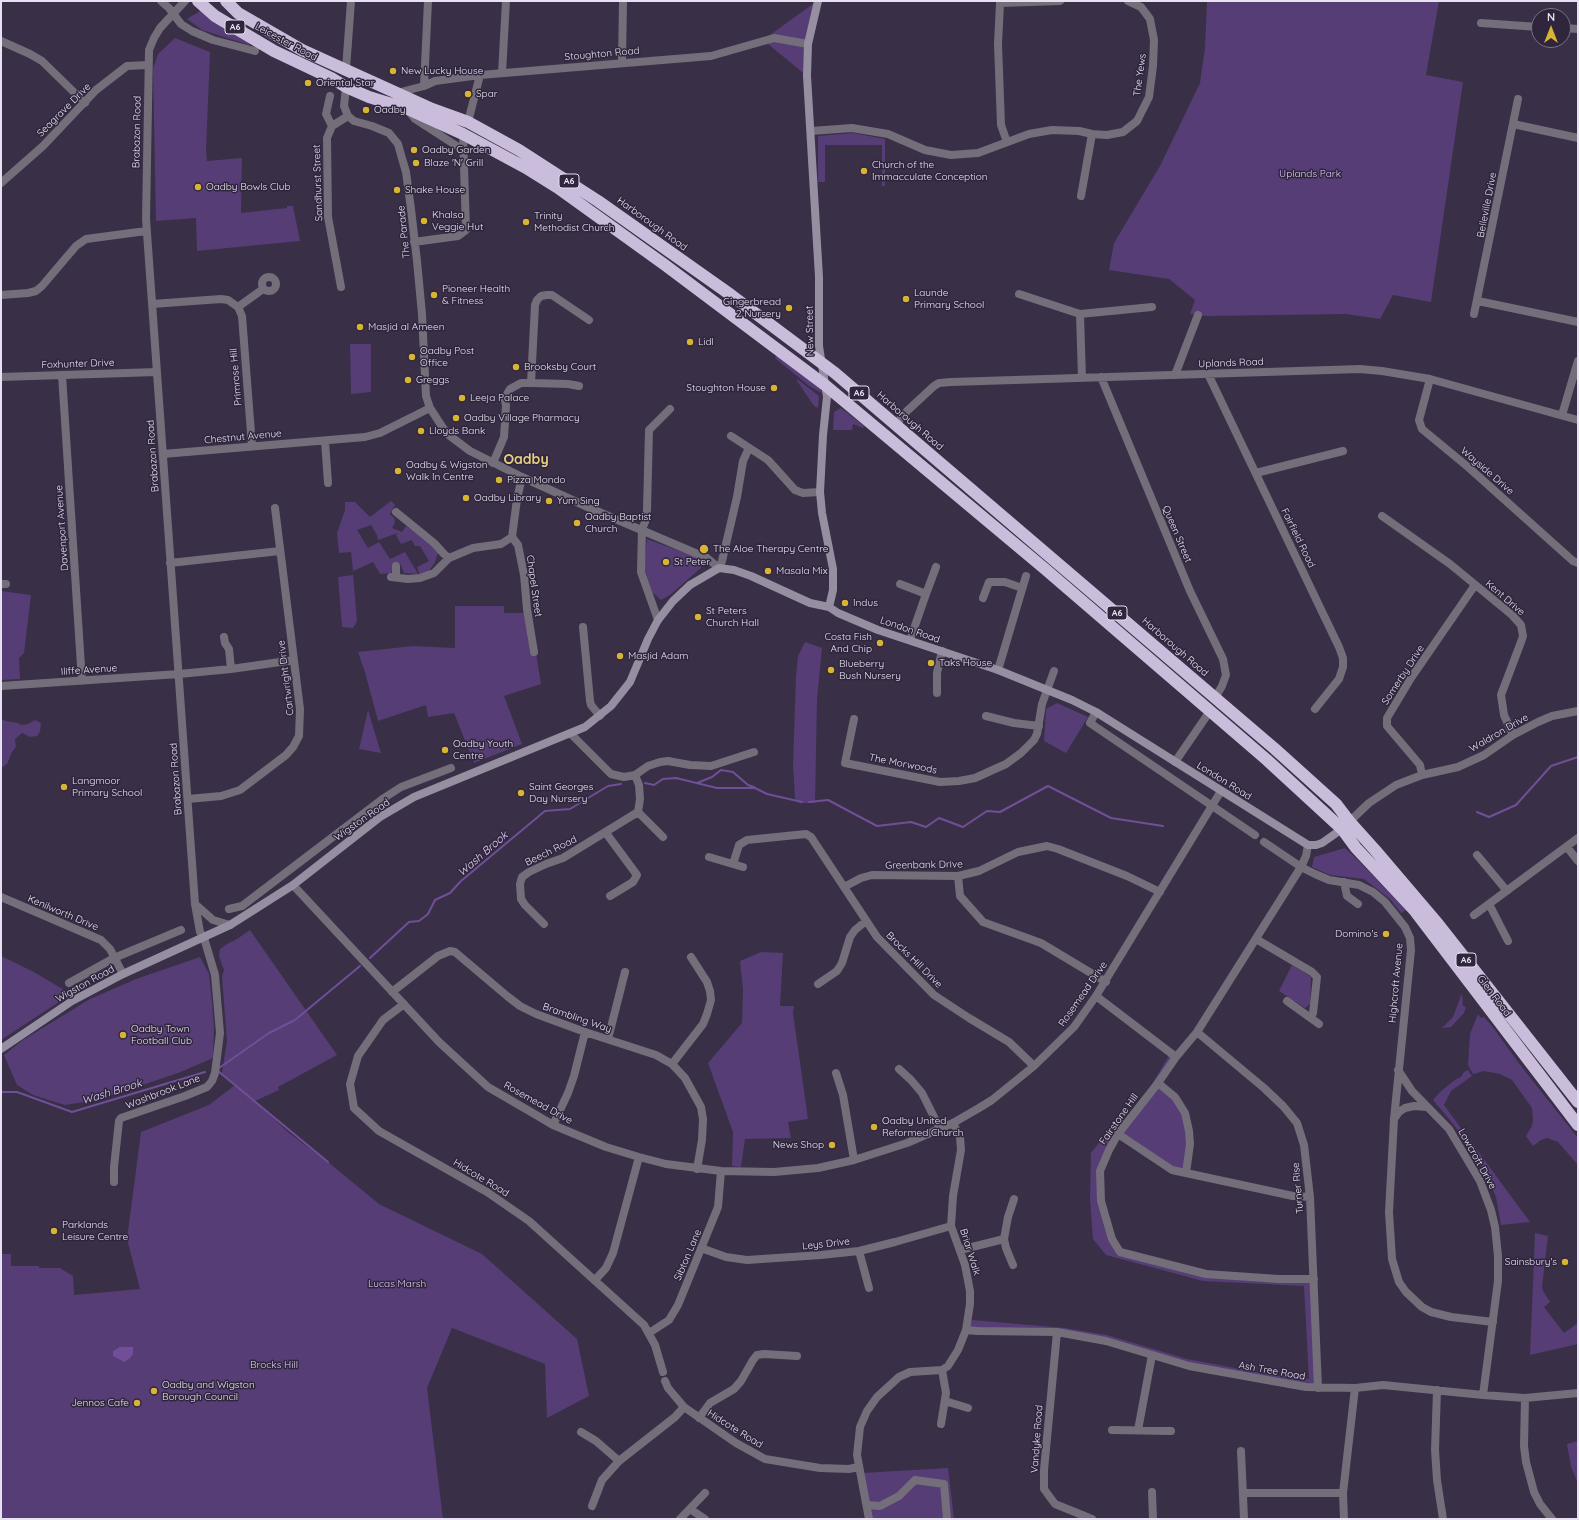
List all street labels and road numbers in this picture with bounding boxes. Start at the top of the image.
road number: A6 [225,20,245,34]
street label: Leicester Road [253,21,319,63]
street label: Stoughton Road [564,45,640,63]
street label: The Yews [1131,53,1149,97]
street label: Seagrave Drive [35,81,93,139]
street label: Brabazon Road [130,96,144,168]
street label: Sandhurst Street [311,144,325,222]
street label: Belleville Drive [1475,171,1499,239]
road number: A6 [559,174,579,188]
street label: Harborough Road [615,194,689,254]
street label: The Parade [395,205,413,259]
street label: New Street [804,306,816,356]
street label: Primrose Hill [228,348,244,406]
street label: Uplands Road [1198,356,1264,370]
street label: Foxhunter Drive [41,357,115,371]
road number: A6 [849,386,869,400]
street label: Harborough Road [874,389,946,453]
street label: Brabazon Road [144,419,162,493]
street label: Chestnut Avenue [204,428,282,446]
street label: Wayside Drive [1458,445,1516,497]
street label: Davenport Avenue [53,485,71,571]
street label: Queen Street [1160,504,1194,564]
street label: Fairfield Road [1278,506,1318,570]
street label: Chapel Street [524,554,544,618]
street label: Kent Drive [1483,578,1527,618]
road number: A6 [1107,606,1127,620]
street label: London Road [878,614,942,646]
street label: Harborough Road [1139,615,1211,679]
street label: Cartwright Drive [275,640,297,716]
street label: Somerby Drive [1379,643,1427,707]
street label: Iliffe Avenue [60,662,118,678]
street label: Waldron Drive [1467,711,1531,755]
street label: Brabazon Road [167,742,185,816]
street label: The Morwoods [868,752,938,776]
street label: London Road [1194,759,1254,803]
street label: Wigston Road [332,796,392,844]
street label: Beech Road [523,833,579,869]
street label: Greenbank Drive [885,858,963,872]
street label: Kenilworth Drive [26,893,100,933]
street label: Brocks Hill Drive [883,929,945,991]
street label: Highcroft Avenue [1387,943,1405,1023]
road number: A6 [1456,953,1476,967]
street label: Rosemead Drive [1056,959,1110,1029]
street label: Wigston Road [54,963,116,1005]
street label: Glen Road [1475,973,1513,1019]
street label: Brambling Way [541,1001,613,1035]
street label: Washbrook Lane [124,1072,202,1112]
street label: Rosemead Drive [502,1079,574,1127]
street label: Fairstone Hill [1097,1091,1141,1147]
street label: Lowcroft Drive [1455,1127,1499,1191]
street label: Hidcote Road [451,1157,511,1199]
street label: Turner Rise [1290,1162,1306,1214]
street label: Briar Walk [957,1227,983,1277]
street label: Sibton Lane [672,1228,704,1282]
street label: Leys Drive [802,1236,850,1252]
street label: Ash Tree Road [1238,1359,1306,1383]
street label: Vandyke Road [1029,1404,1045,1474]
street label: Hidcote Road [705,1407,765,1451]

